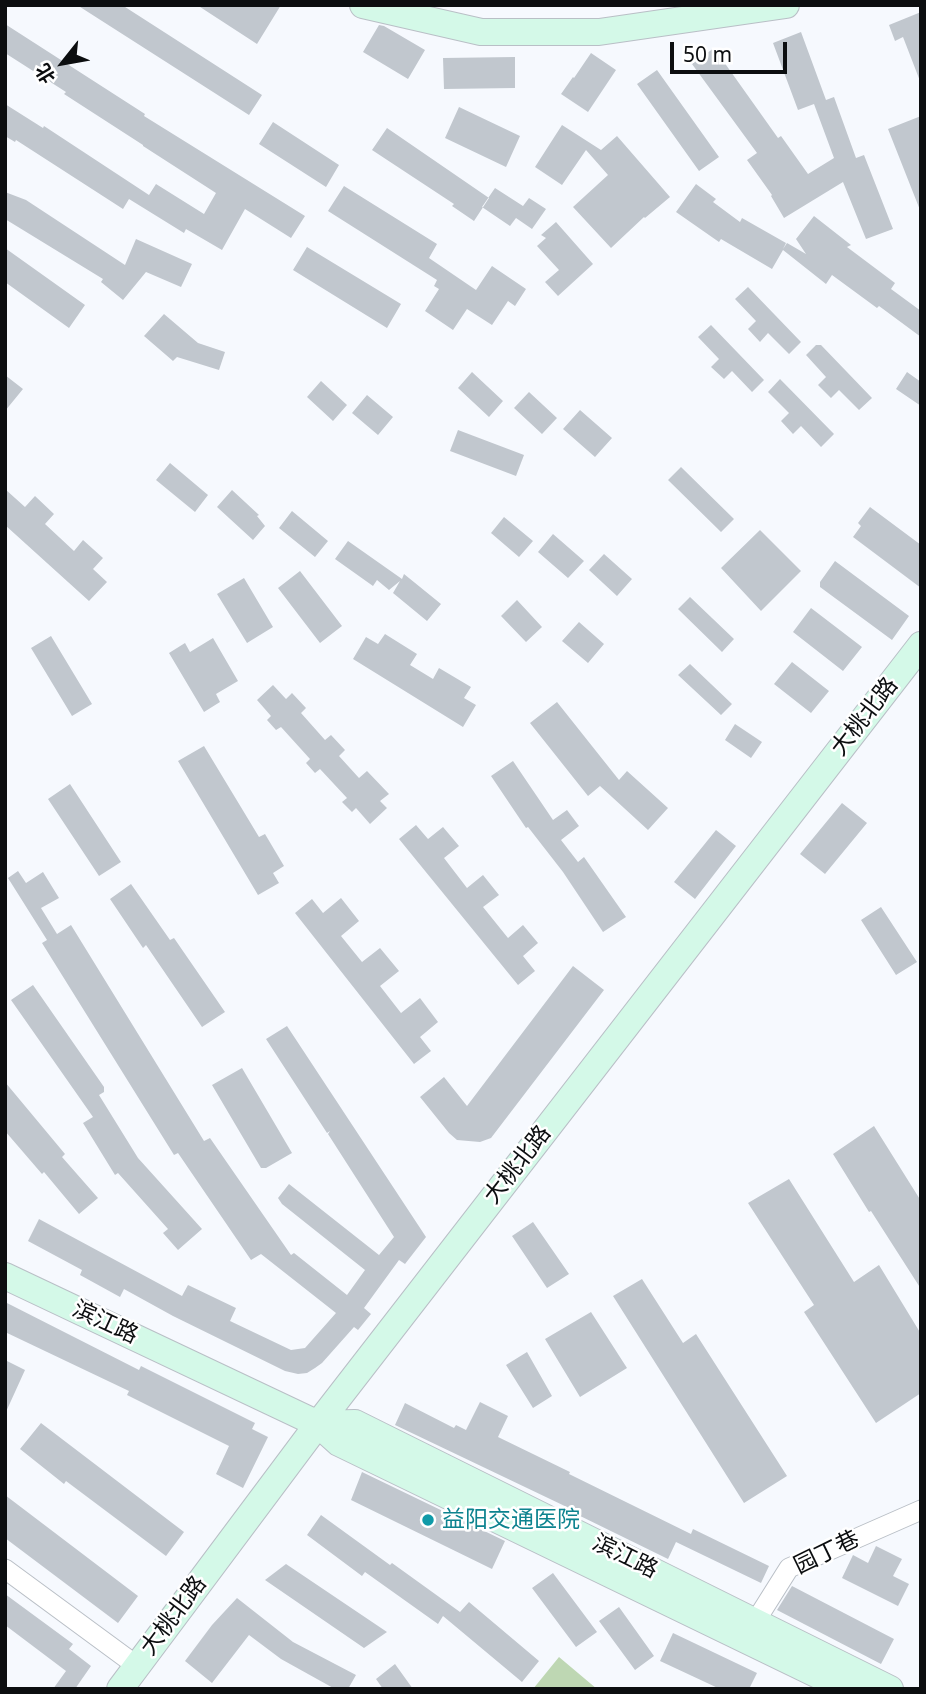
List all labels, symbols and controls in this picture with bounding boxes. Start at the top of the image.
north arrow [28,28,98,98]
scale bar [674,28,791,72]
text: 50 m [683,40,732,68]
text: 北 [29,59,61,89]
street label: 大桃北路 [826,672,904,762]
street label: 大桃北路 [479,1120,557,1210]
street label: 滨江路 [68,1296,142,1350]
place label: 益阳交通医院 [442,1506,580,1534]
marker: 益阳交通医院 [420,1512,436,1528]
street label: 园丁巷 [790,1525,864,1581]
street label: 滨江路 [588,1529,662,1585]
street label: 大桃北路 [135,1571,213,1661]

